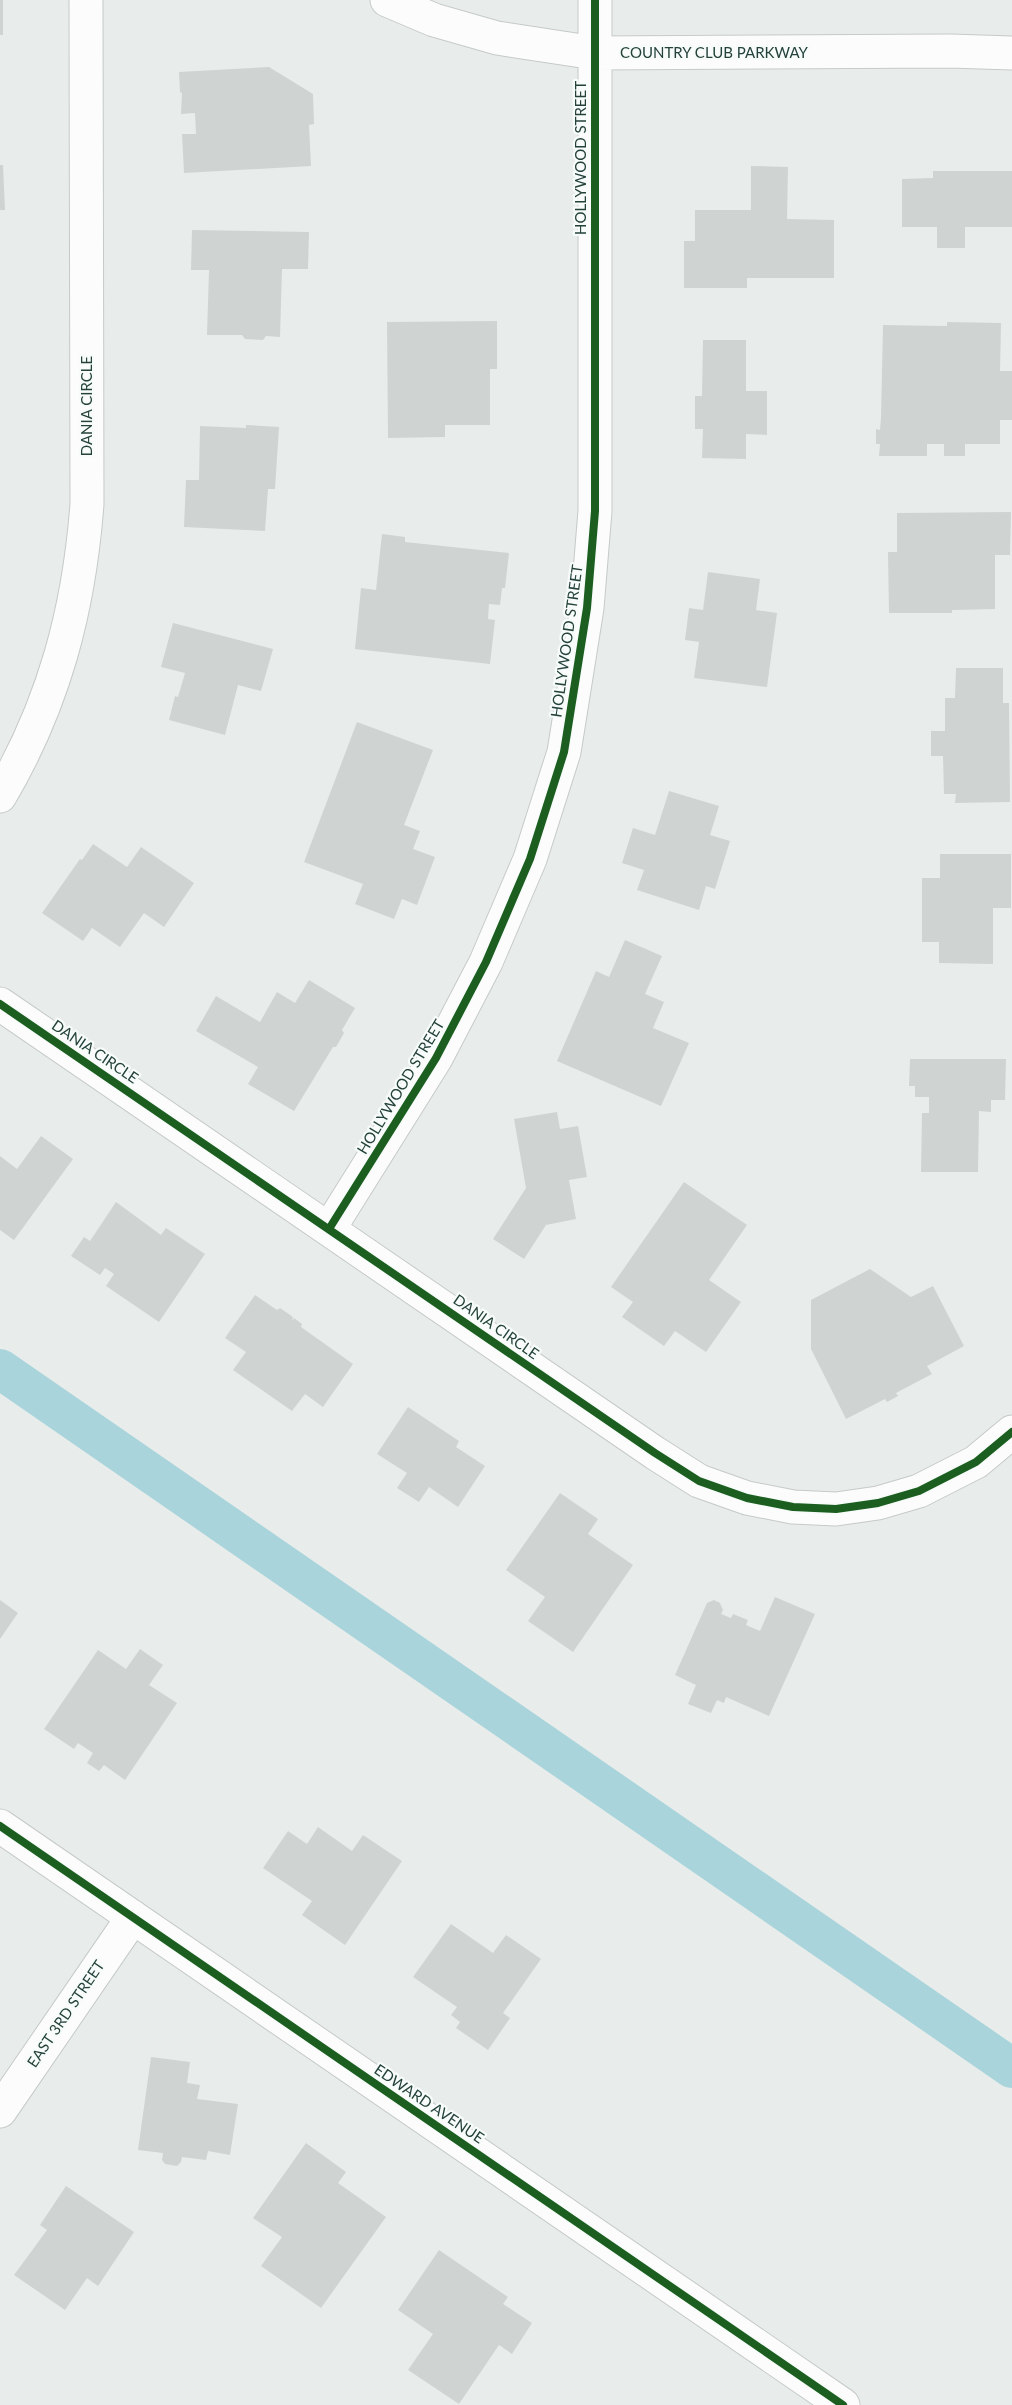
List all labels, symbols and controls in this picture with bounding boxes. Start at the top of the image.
street label: COUNTRY CLUB PARKWAY [620,43,809,61]
street label: HOLLYWOOD STREET [571,81,589,235]
street label: DANIA CIRCLE [77,356,95,456]
street label: HOLLYWOOD STREET [546,563,586,718]
street label: DANIA CIRCLE [49,1016,142,1087]
street label: HOLLYWOOD STREET [353,1016,448,1157]
street label: DANIA CIRCLE [450,1290,543,1362]
street label: EAST 3RD STREET [23,1956,108,2070]
street label: EDWARD AVENUE [371,2060,488,2147]

